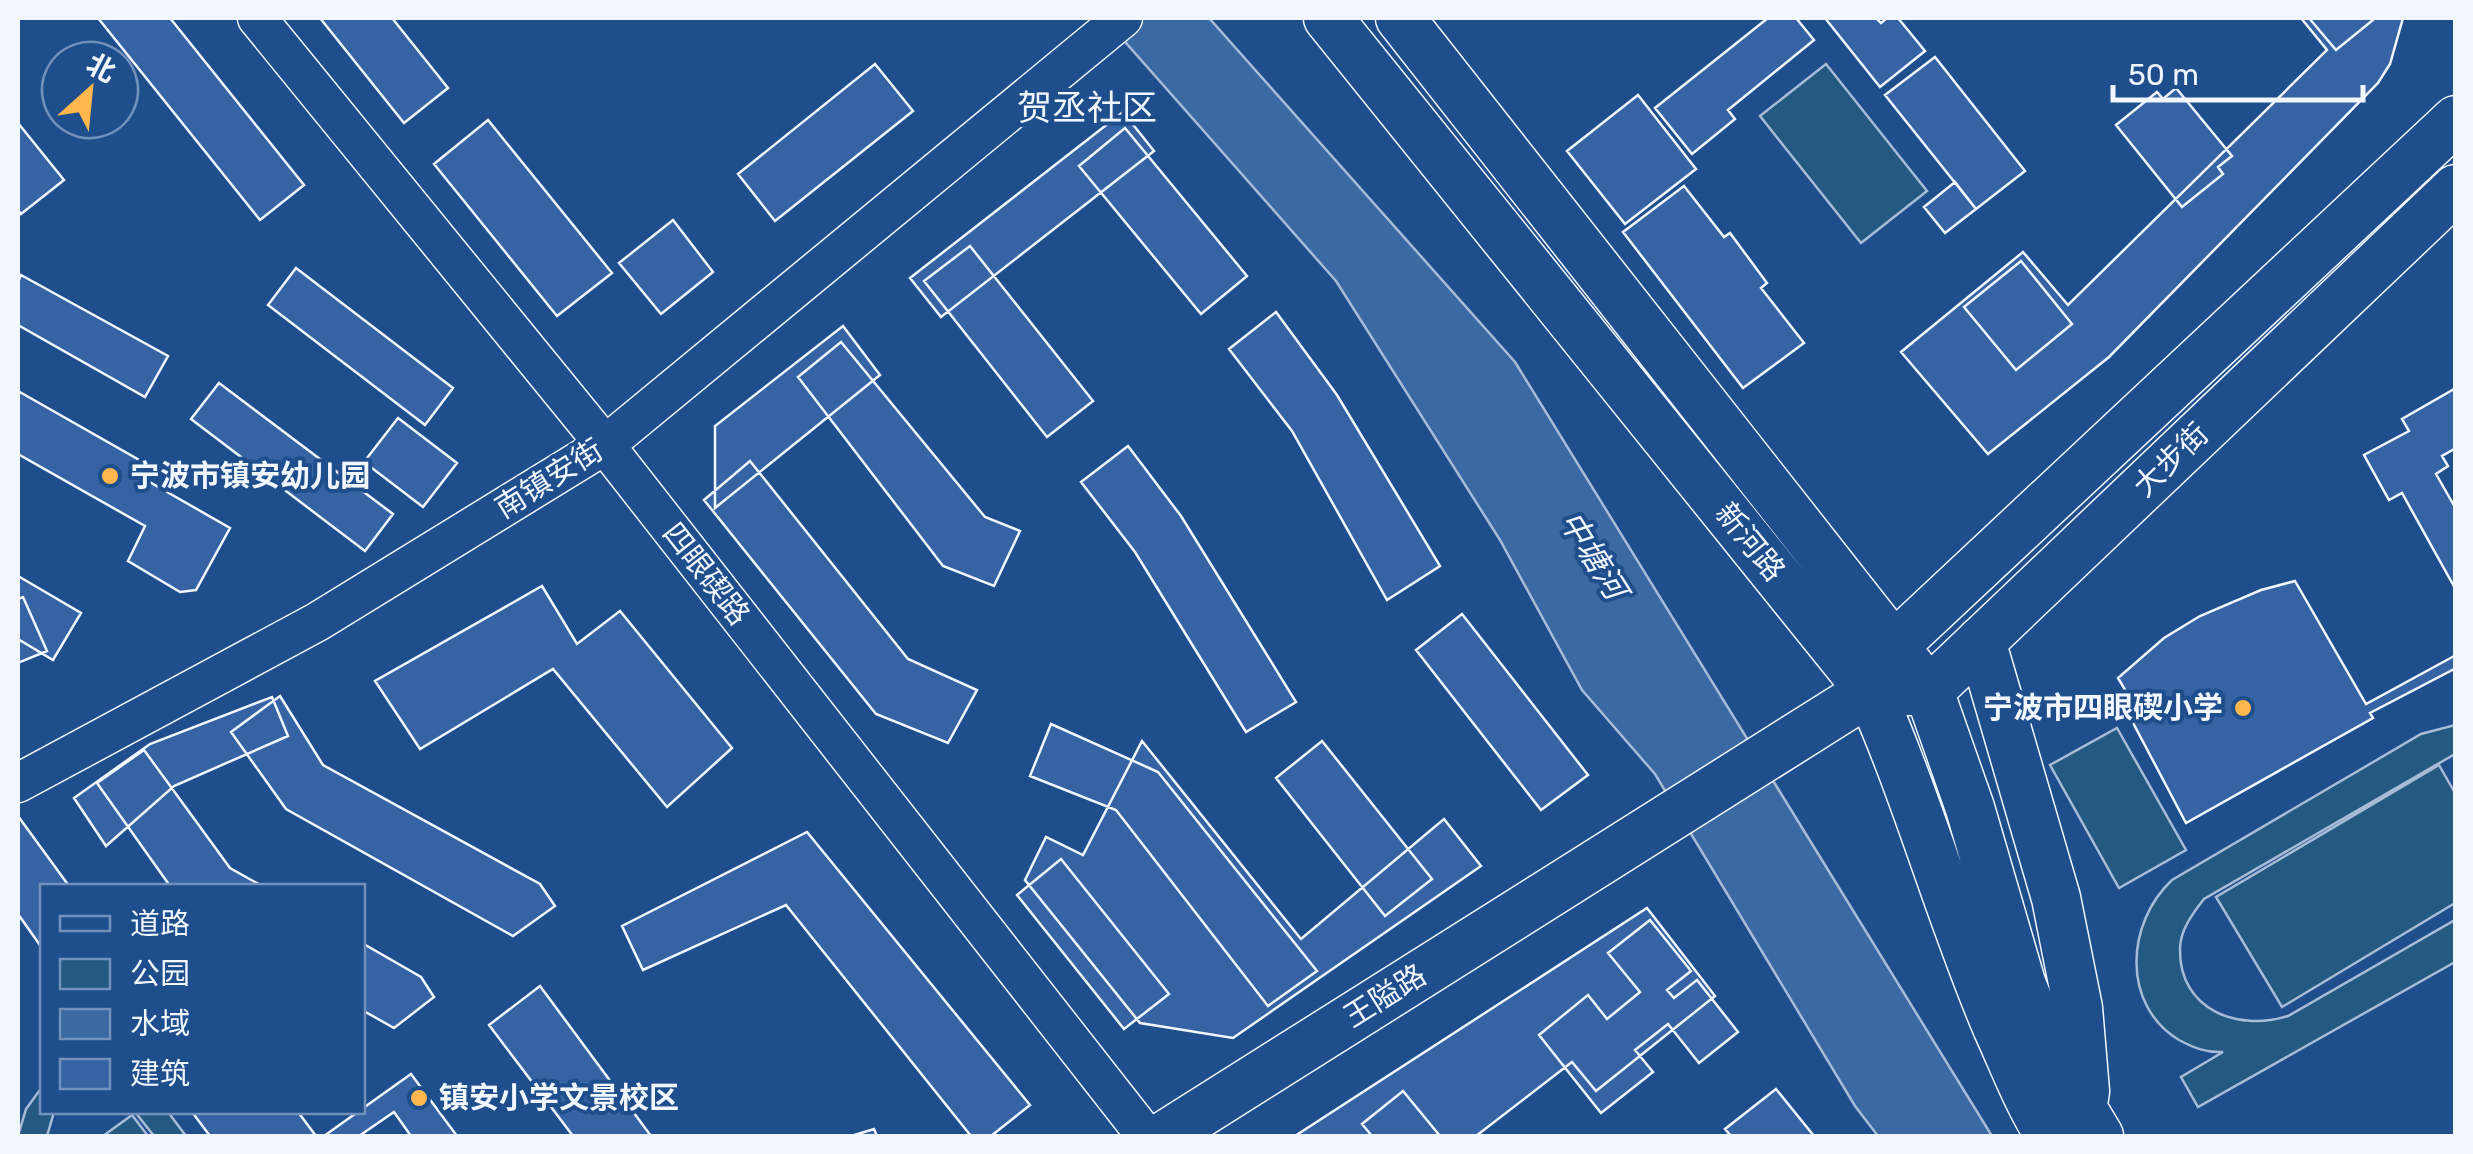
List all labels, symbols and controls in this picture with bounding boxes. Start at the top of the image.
north arrow [40,40,140,140]
scale bar [2113,40,2363,102]
text: 北 [81,47,121,89]
text: 50 m [2128,57,2199,93]
district label: 贺丞社区 [1017,87,1157,129]
street label: 大步街 [2126,416,2216,504]
street label: 南镇安街 [489,432,609,526]
place label: 宁波市镇安幼儿园 [130,458,370,494]
marker: 宁波市镇安幼儿园 [99,465,121,487]
street label: 新河路 [1708,496,1792,588]
water label: 中塘河 [1551,504,1638,611]
street label: 四眼碶路 [655,516,757,632]
place label: 宁波市四眼碶小学 [1983,690,2223,726]
marker: 宁波市四眼碶小学 [2232,697,2254,719]
legend [40,884,365,1114]
text: 道路 [130,906,190,942]
text: 公园 [130,956,190,992]
street label: 王隘路 [1337,957,1433,1035]
text: 水域 [130,1006,190,1042]
text: 建筑 [130,1056,190,1092]
place label: 镇安小学文景校区 [439,1080,679,1116]
marker: 镇安小学文景校区 [408,1087,430,1109]

